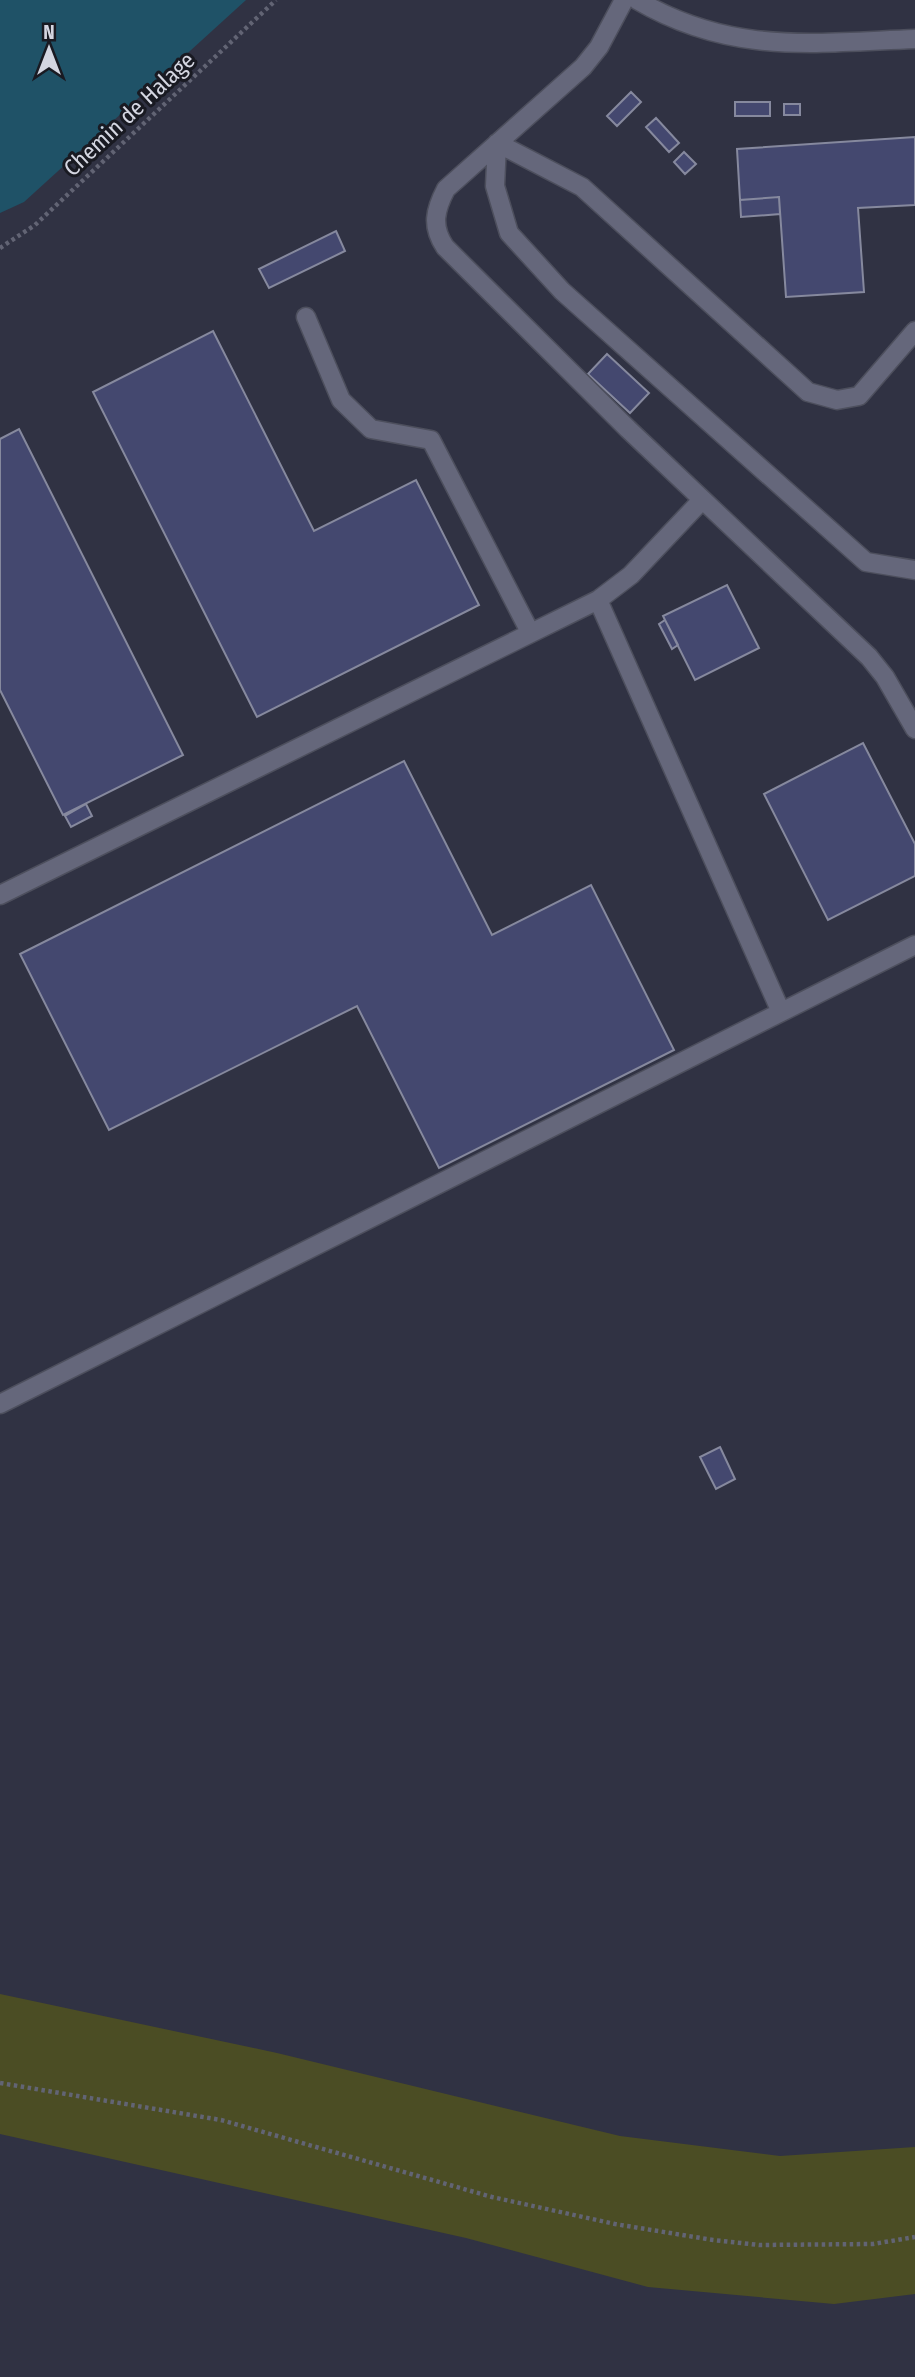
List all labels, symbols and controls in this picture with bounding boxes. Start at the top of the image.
north arrow [14,14,84,84]
text: N [43,21,55,44]
street label: Chemin de Halage [58,46,200,182]

